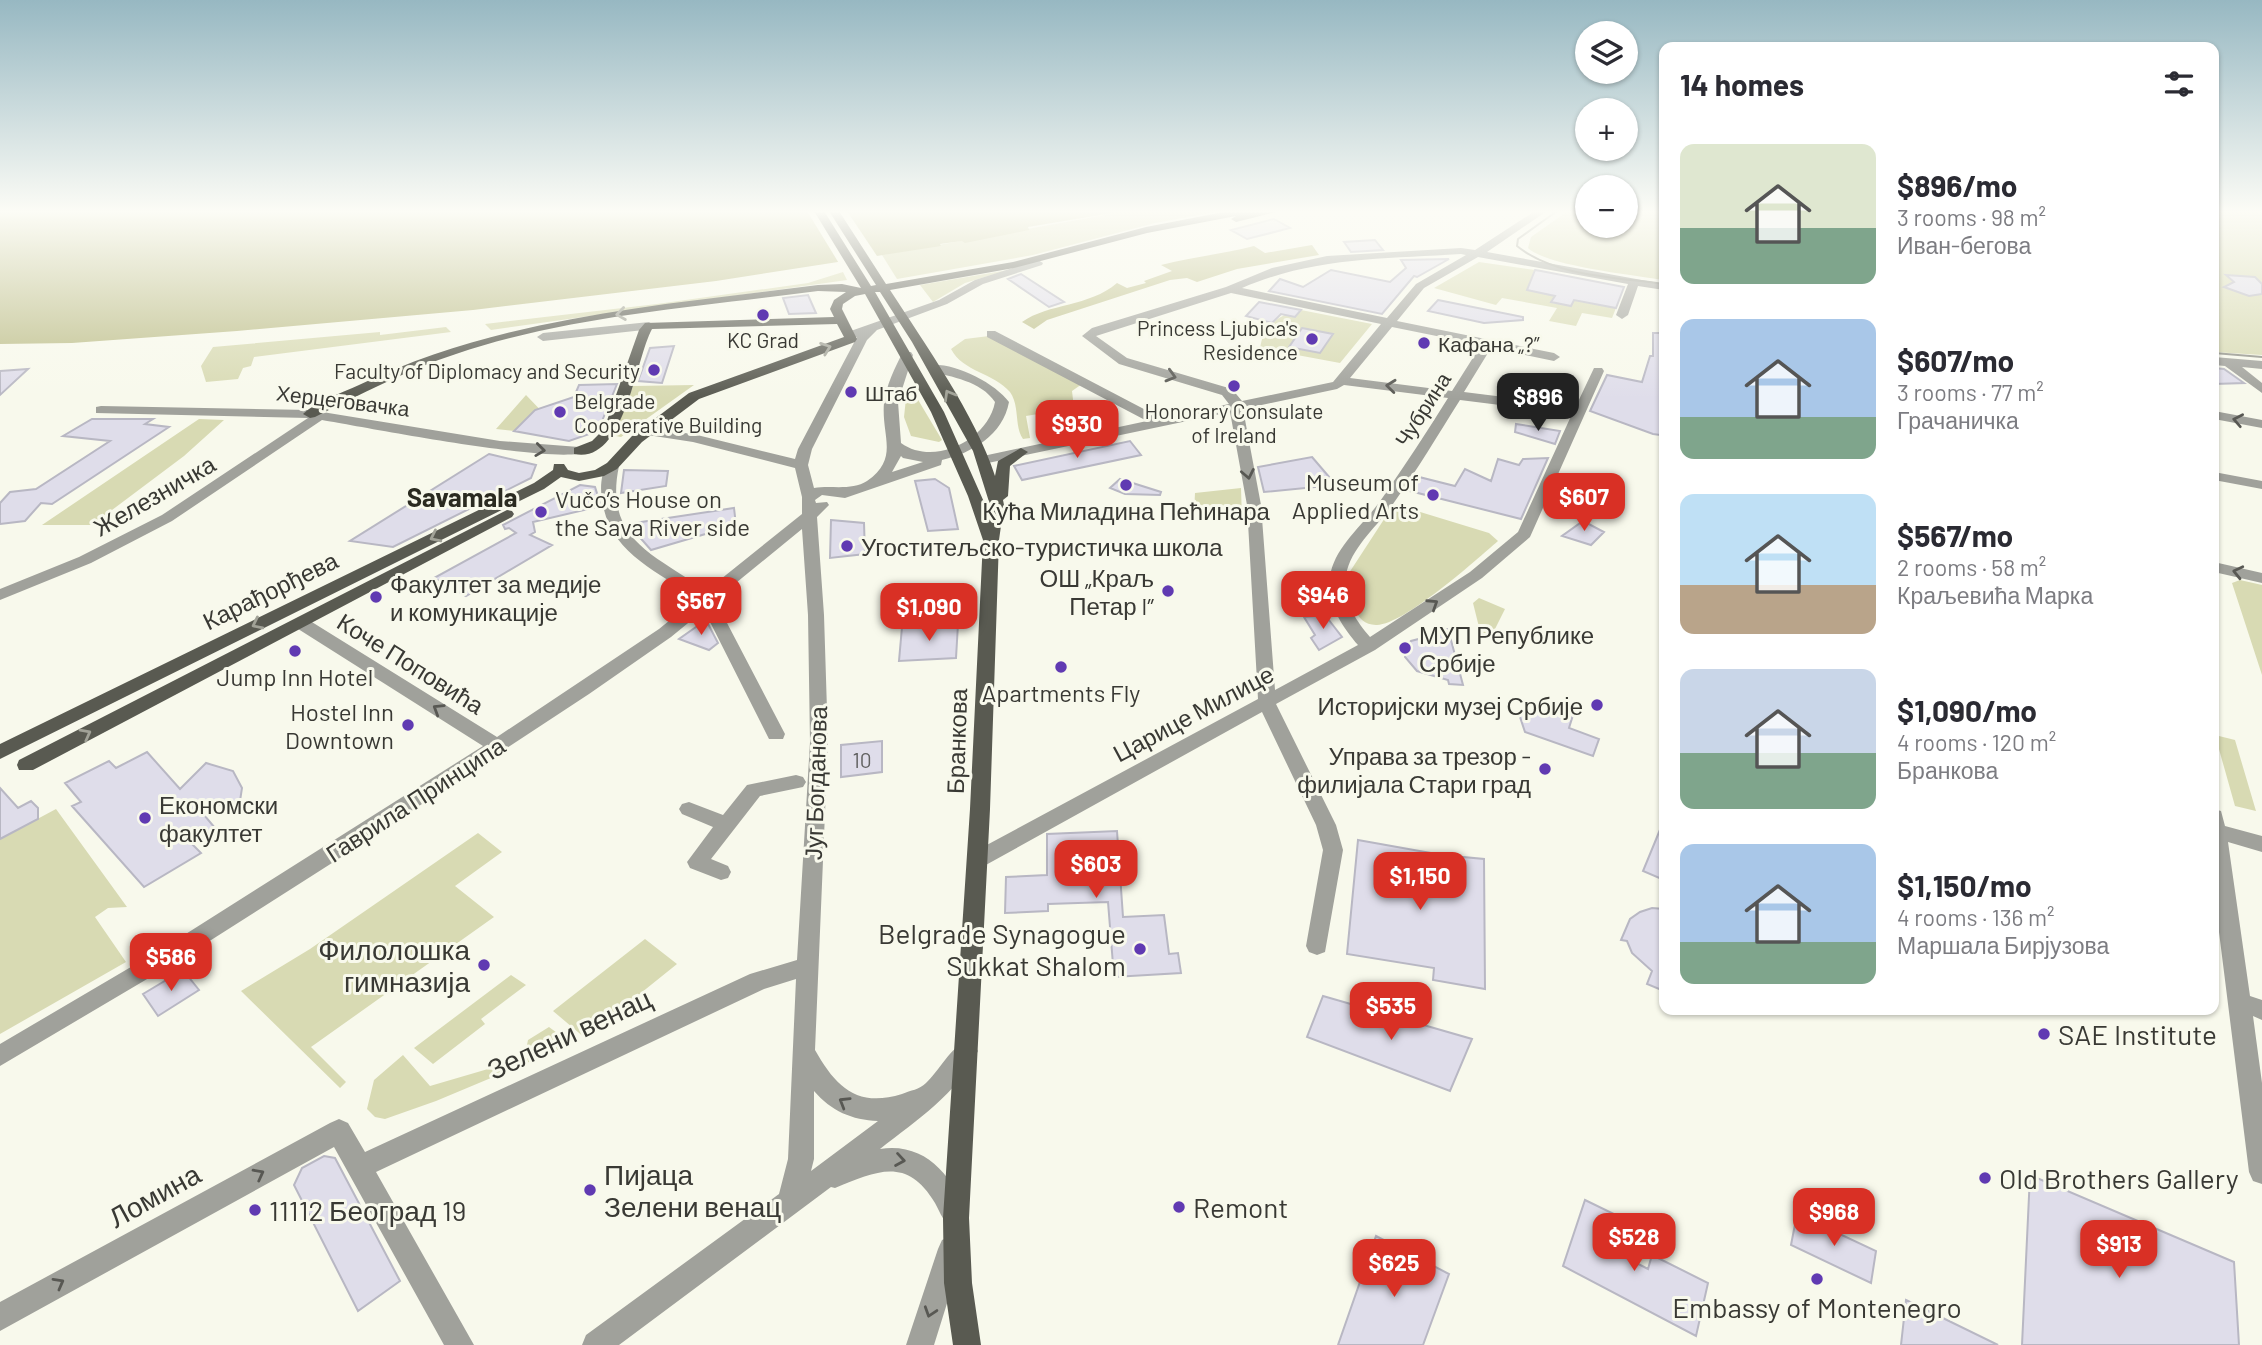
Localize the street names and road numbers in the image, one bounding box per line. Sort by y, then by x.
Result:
street label: Чубрина [1389,367,1455,451]
street label: Херцеговачка [275,379,411,421]
street label: Железничка [88,448,221,542]
street label: Карађорђева [198,545,343,635]
street label: Коче Поповића [332,606,490,720]
street label: Царице Милице [1108,658,1278,768]
street label: Бранкова [940,687,972,794]
street label: Југ Богданова [798,705,832,861]
street label: Гаврила Принципа [320,730,510,868]
street label: Зелени венац [481,980,657,1086]
street label: Ломина [102,1156,206,1234]

